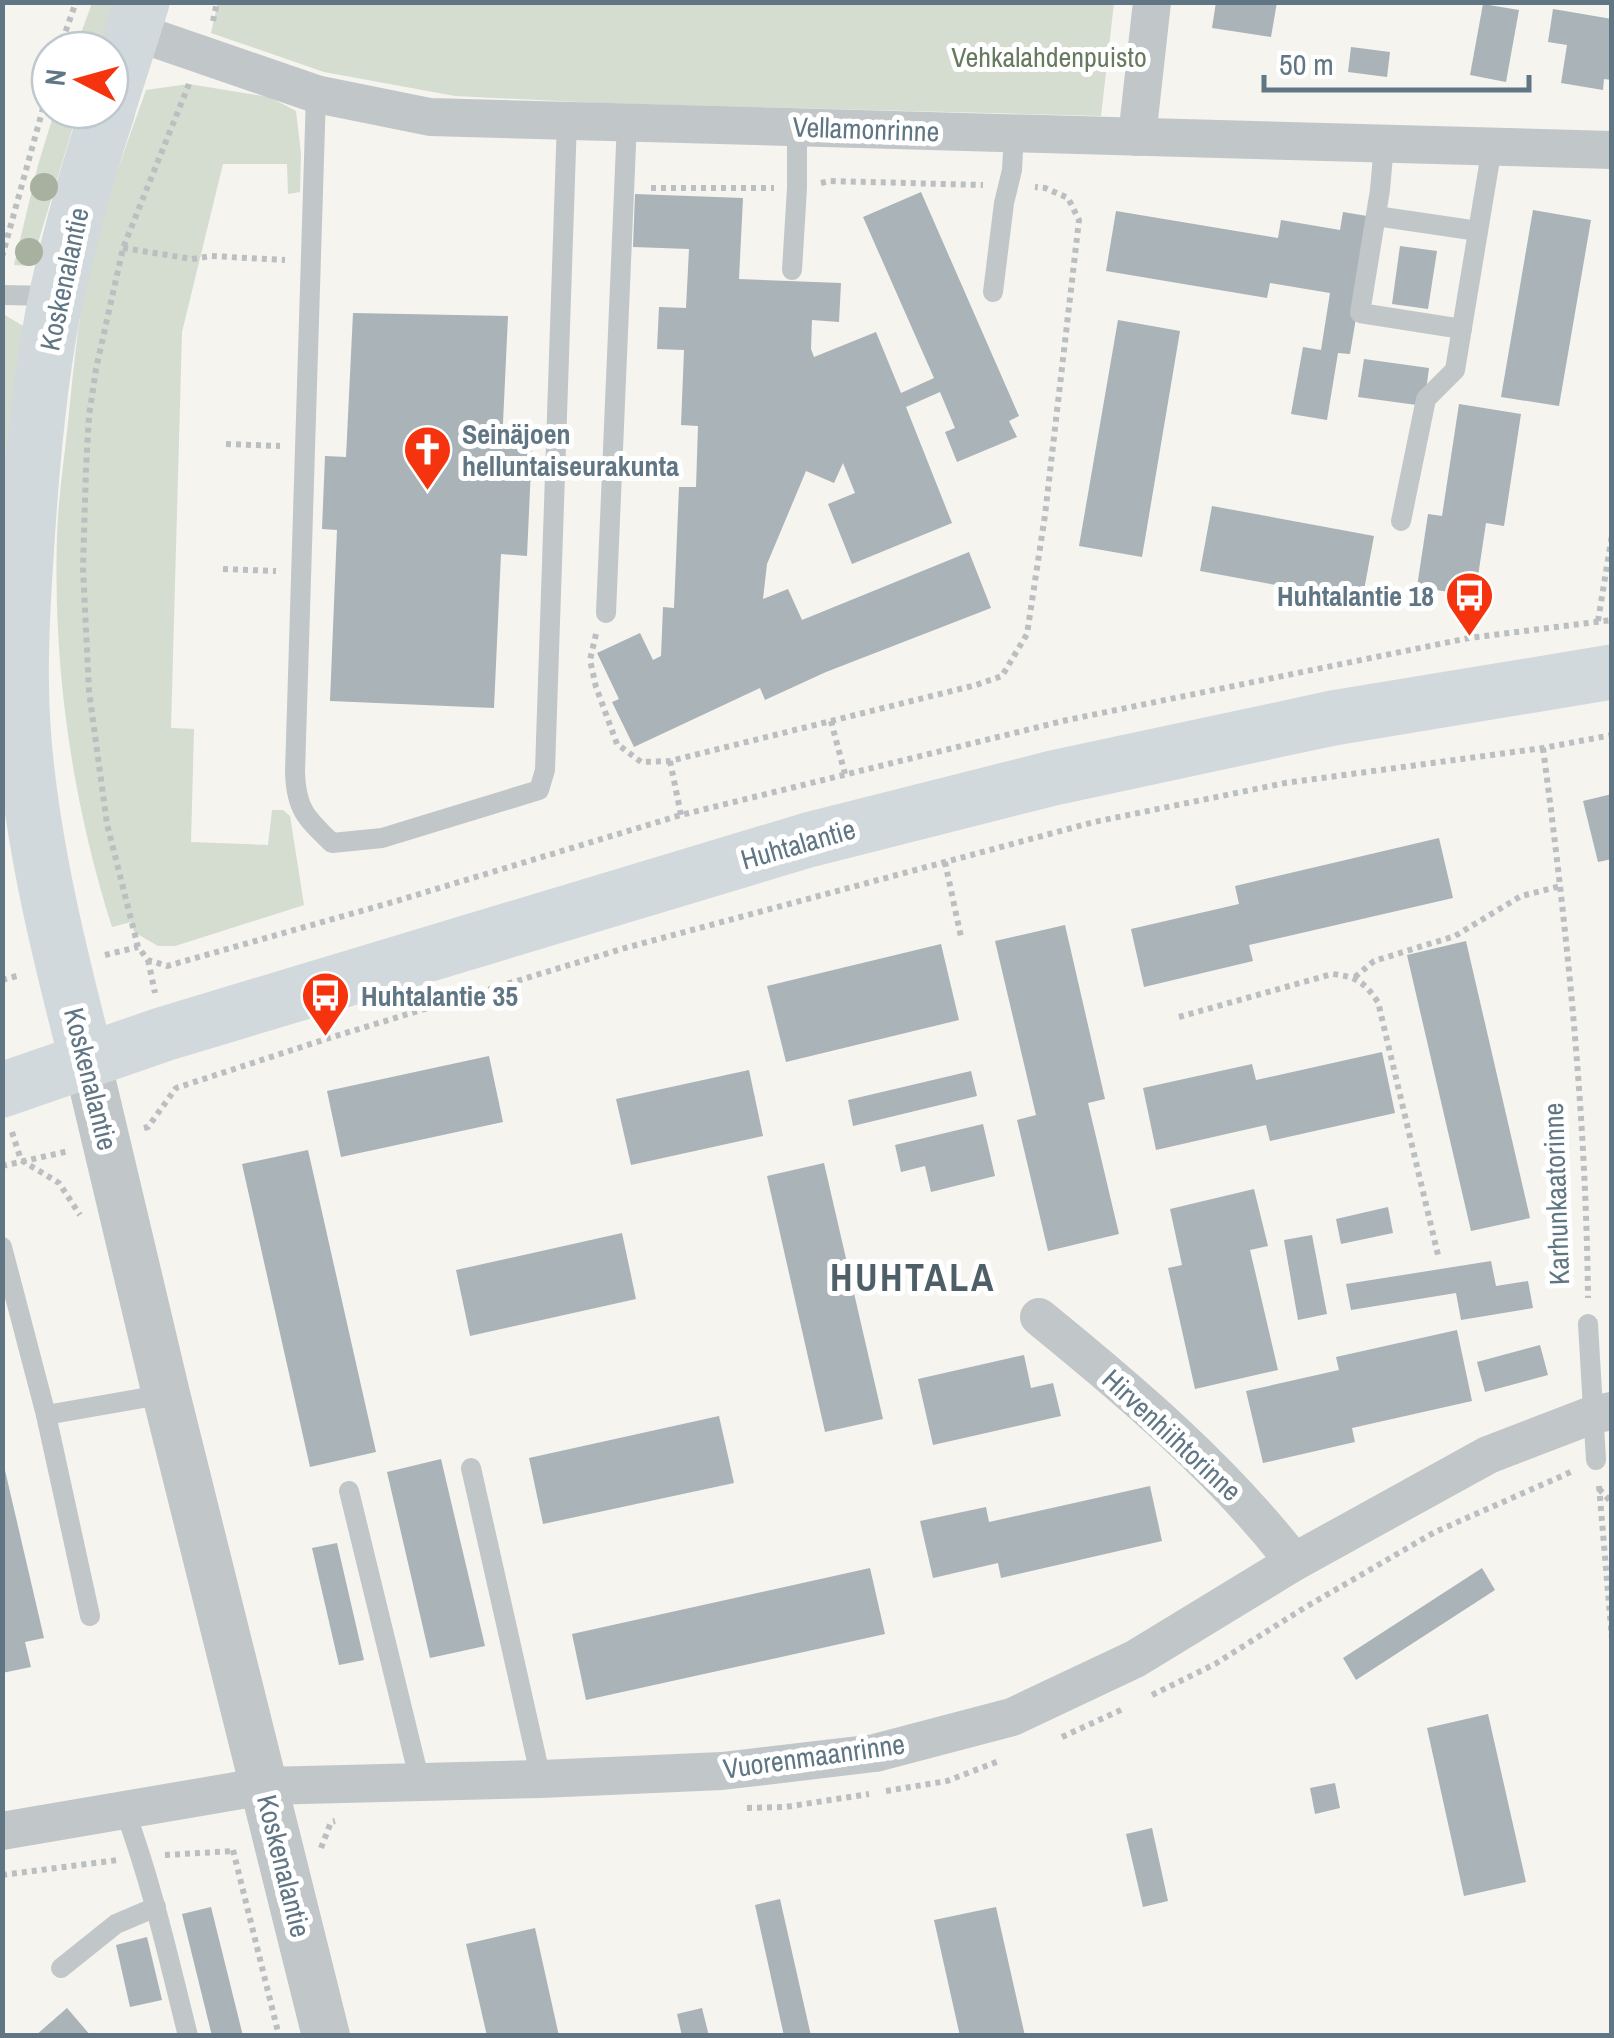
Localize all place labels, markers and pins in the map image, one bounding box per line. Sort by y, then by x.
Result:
place label: Seinäjoen helluntaiseurakunta [462,415,679,485]
church icon: Seinäjoen helluntaiseurakunta [401,424,453,492]
bus stop icon: Huhtalantie 18 [1443,570,1495,638]
place label: Huhtalantie 18 [1277,577,1434,615]
bus stop icon: Huhtalantie 35 [300,970,352,1038]
place label: Huhtalantie 35 [361,977,518,1015]

